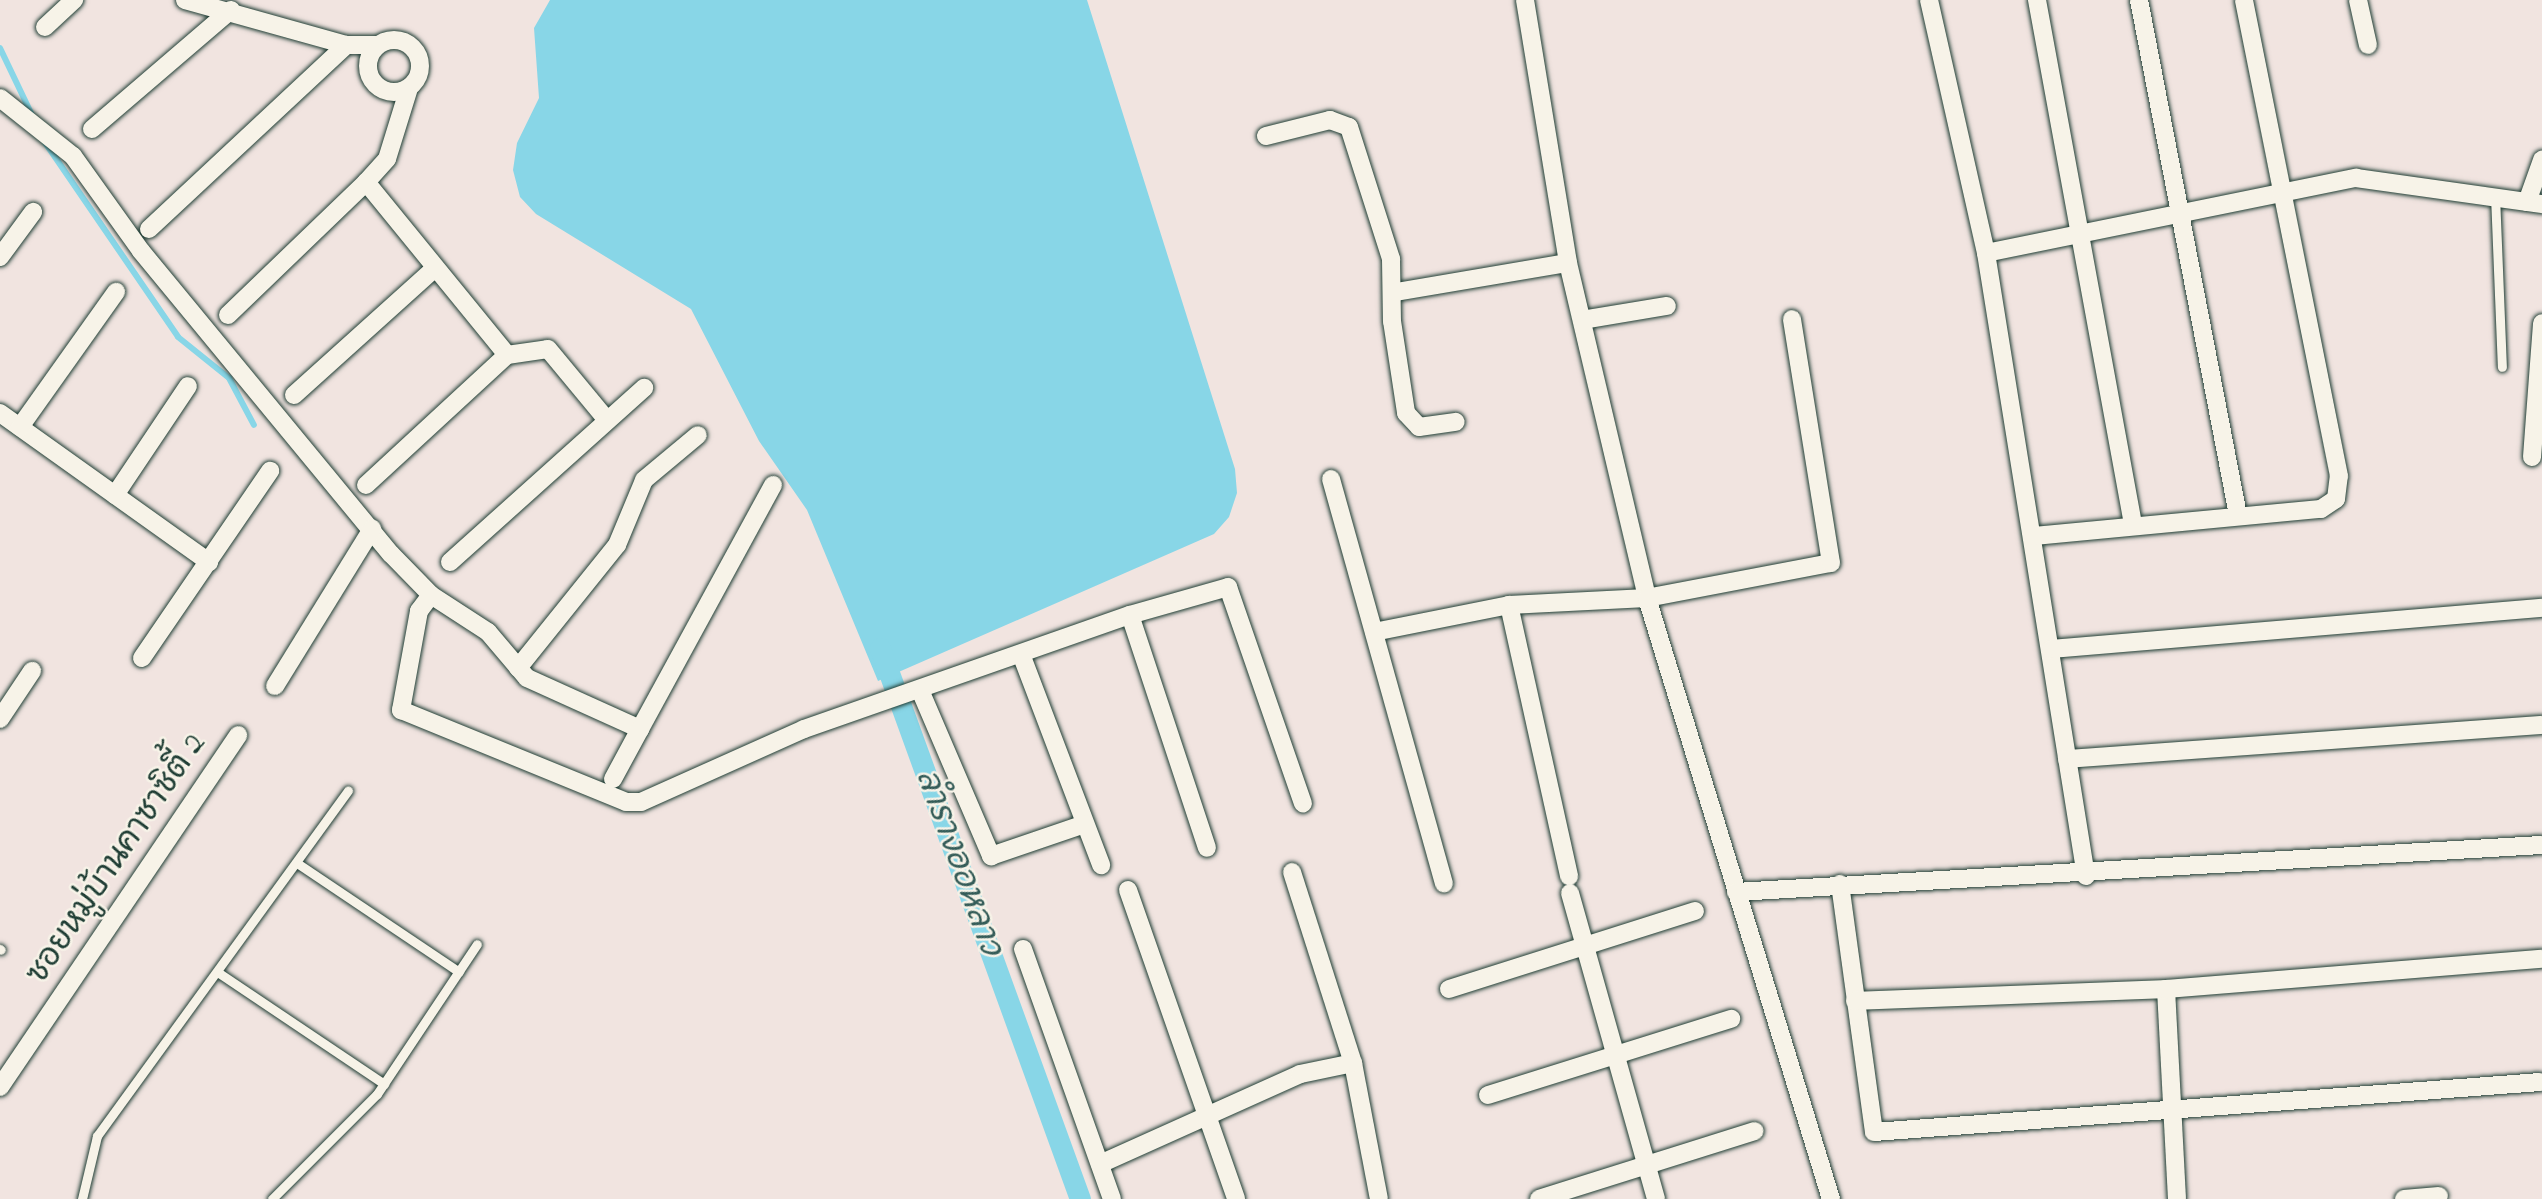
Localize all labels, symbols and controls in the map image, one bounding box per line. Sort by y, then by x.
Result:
street label: ซอยหมู่บ้านคาซาซิตี้ 2 [20,728,216,992]
water label: ลำรางออหลาว [905,765,1009,961]

